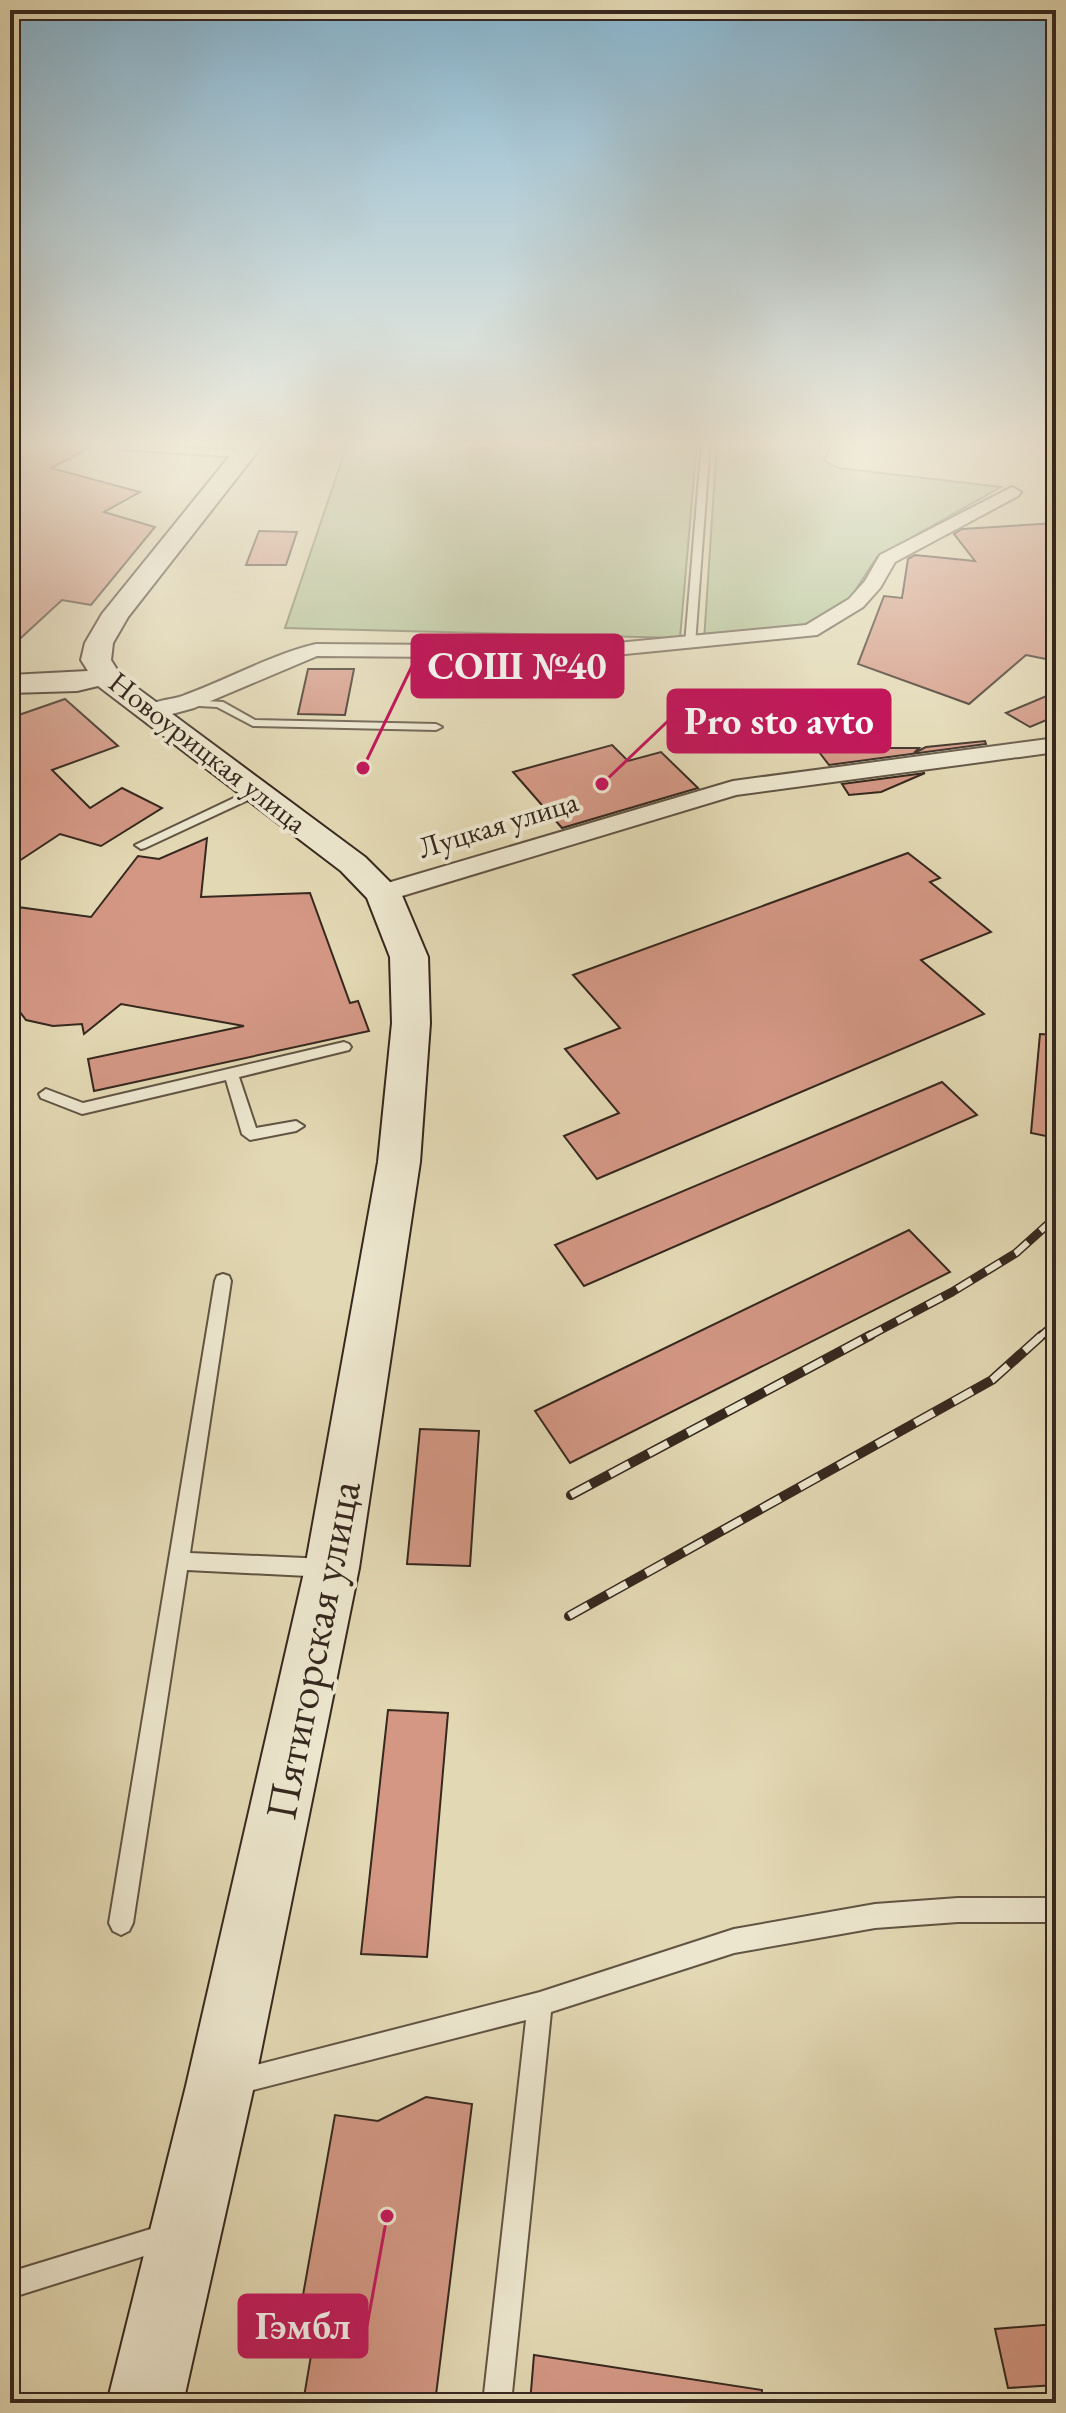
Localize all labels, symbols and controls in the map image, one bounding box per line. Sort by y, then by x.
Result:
callout: СОШ №40 [412,635,623,697]
text: СОШ №40 [427,641,607,690]
street label: Новоурицкая улица [101,662,315,842]
callout: Pro sto avto [668,690,890,752]
text: Pro sto avto [684,696,874,745]
street label: Луцкая улица [413,781,583,867]
street label: Пятигорская улица [251,1475,373,1824]
callout: Гэмбл [239,2295,367,2357]
text: Гэмбл [255,2301,351,2350]

